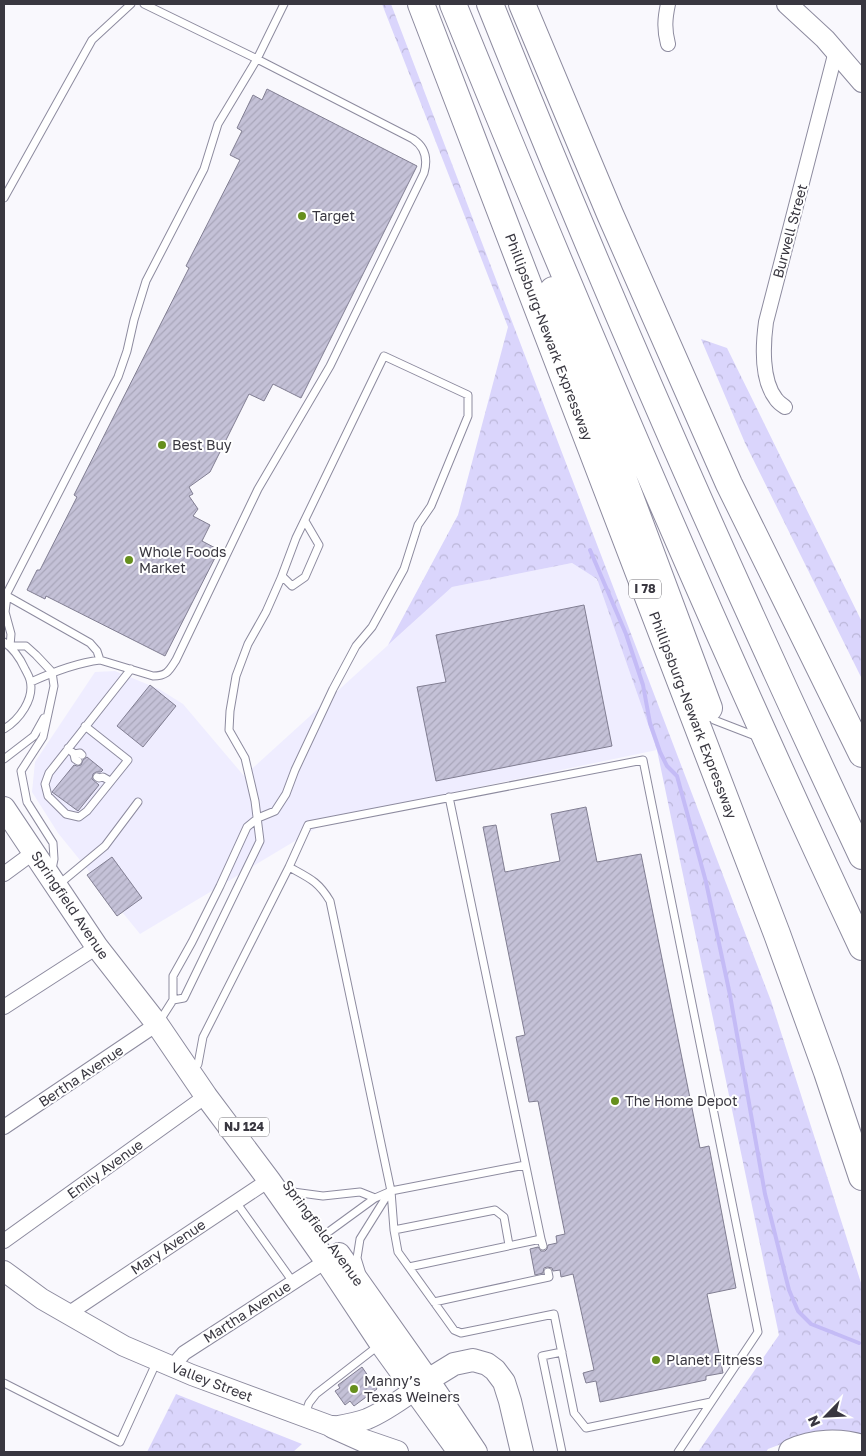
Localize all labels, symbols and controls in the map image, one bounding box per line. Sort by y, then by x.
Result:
street label: Burwell Street [769,182,810,280]
place label: Target [312,207,355,224]
marker: Target [296,210,308,222]
street label: Phillipsburg-Newark Expressway [502,231,597,443]
place label: Best Buy [172,436,232,453]
marker: Best Buy [156,439,168,451]
place label: Whole Foods Market [139,543,226,576]
marker: Whole Foods Market [123,554,135,566]
road number: I 78 [629,580,661,598]
street label: Phillipsburg-Newark Expressway [646,609,741,821]
street label: Springfield Avenue [28,847,113,962]
street label: Bertha Avenue [35,1041,126,1110]
place label: The Home Depot [625,1092,738,1109]
marker: The Home Depot [609,1095,621,1107]
road number: NJ 124 [219,1118,269,1136]
street label: Emily Avenue [63,1135,146,1202]
street label: Springfield Avenue [279,1176,368,1289]
street label: Mary Avenue [127,1215,208,1278]
street label: Martha Avenue [200,1277,294,1346]
place label: Planet Fitness [666,1351,763,1368]
marker: Planet Fitness [650,1354,662,1366]
street label: Valley Street [169,1358,255,1405]
place label: Manny’s Texas Weiners [364,1372,460,1405]
marker: Manny’s Texas Weiners [348,1383,360,1395]
north arrow [801,1391,851,1441]
text: N [804,1413,824,1430]

